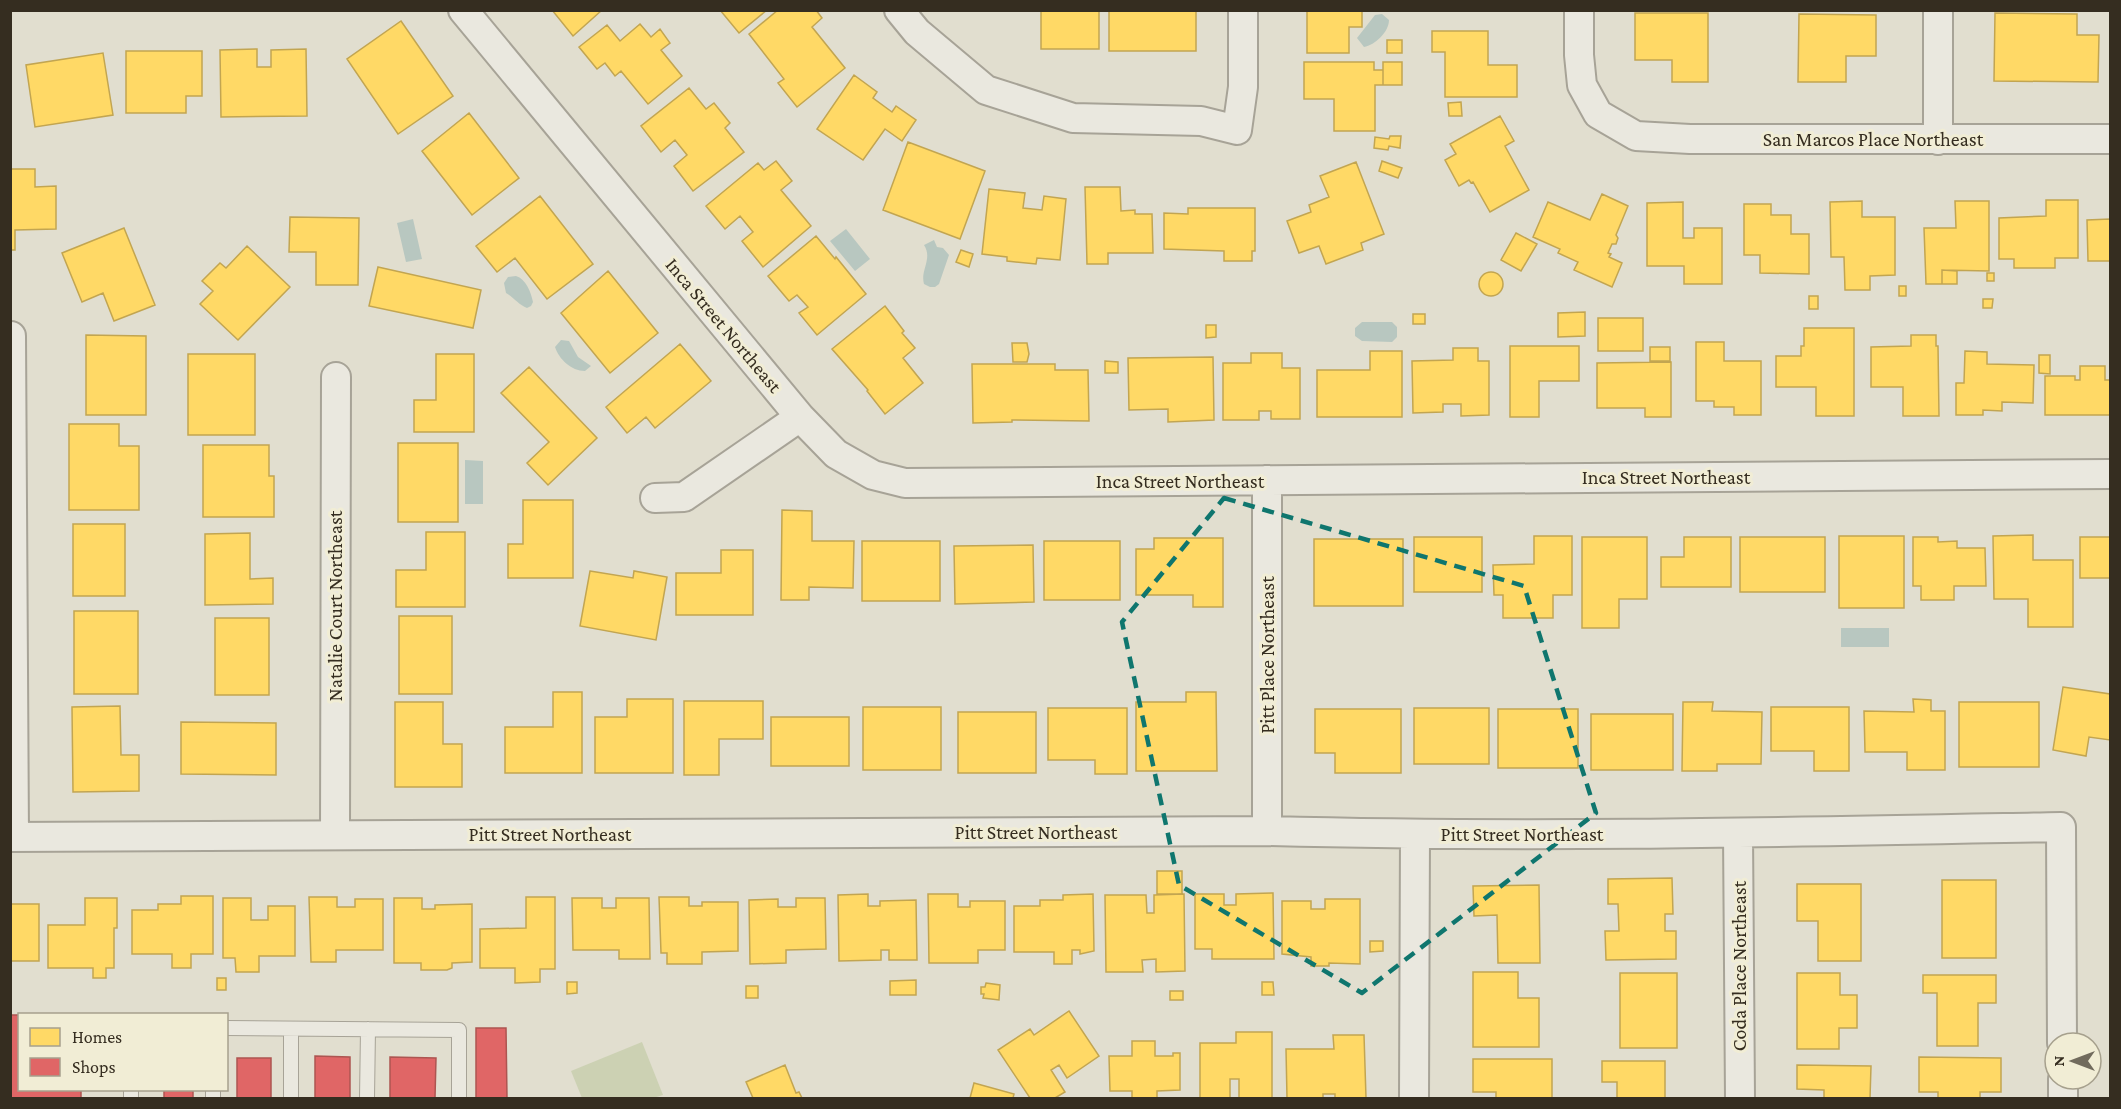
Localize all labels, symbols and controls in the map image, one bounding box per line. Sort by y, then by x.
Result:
street label: San Marcos Place Northeast [1763,128,1984,150]
street label: Inca Street Northeast [661,253,787,397]
street label: Inca Street Northeast [1582,466,1751,488]
street label: Inca Street Northeast [1096,470,1265,492]
street label: Natalie Court Northeast [324,510,346,701]
street label: Pitt Place Northeast [1256,576,1278,734]
street label: Pitt Street Northeast [955,821,1118,843]
street label: Pitt Street Northeast [469,823,632,845]
street label: Pitt Street Northeast [1441,823,1604,845]
street label: Coda Place Northeast [1728,880,1750,1051]
legend [18,1013,228,1091]
text: Homes [72,1027,122,1047]
north arrow [2043,1031,2103,1091]
text: N [2050,1055,2067,1066]
text: Shops [72,1057,116,1077]

